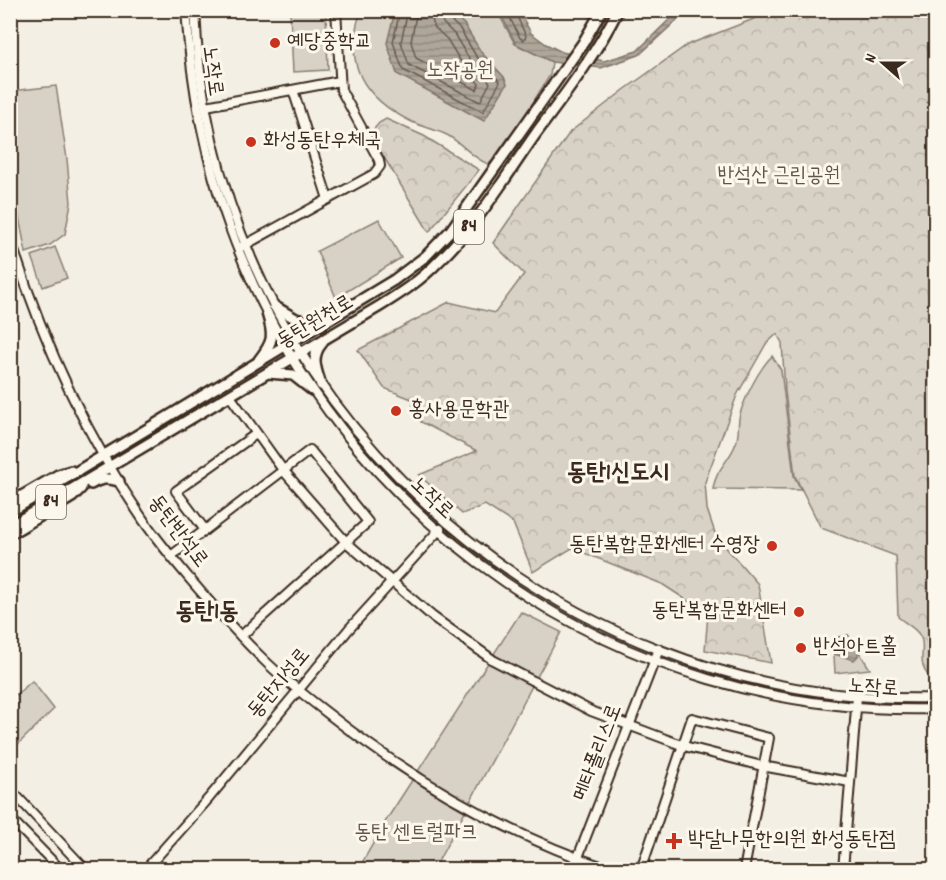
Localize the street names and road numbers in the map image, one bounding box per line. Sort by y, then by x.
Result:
street label: 노작로 [193,44,229,98]
road number: 84 [454,210,484,244]
street label: 동탄원천로 [272,288,360,358]
street label: 노작로 [402,471,460,527]
road number: 84 [36,485,66,519]
street label: 동탄반석로 [140,489,214,575]
street label: 동탄지성로 [241,642,319,726]
street label: 노작로 [847,672,899,706]
street label: 메타폴리스로 [567,700,631,806]

